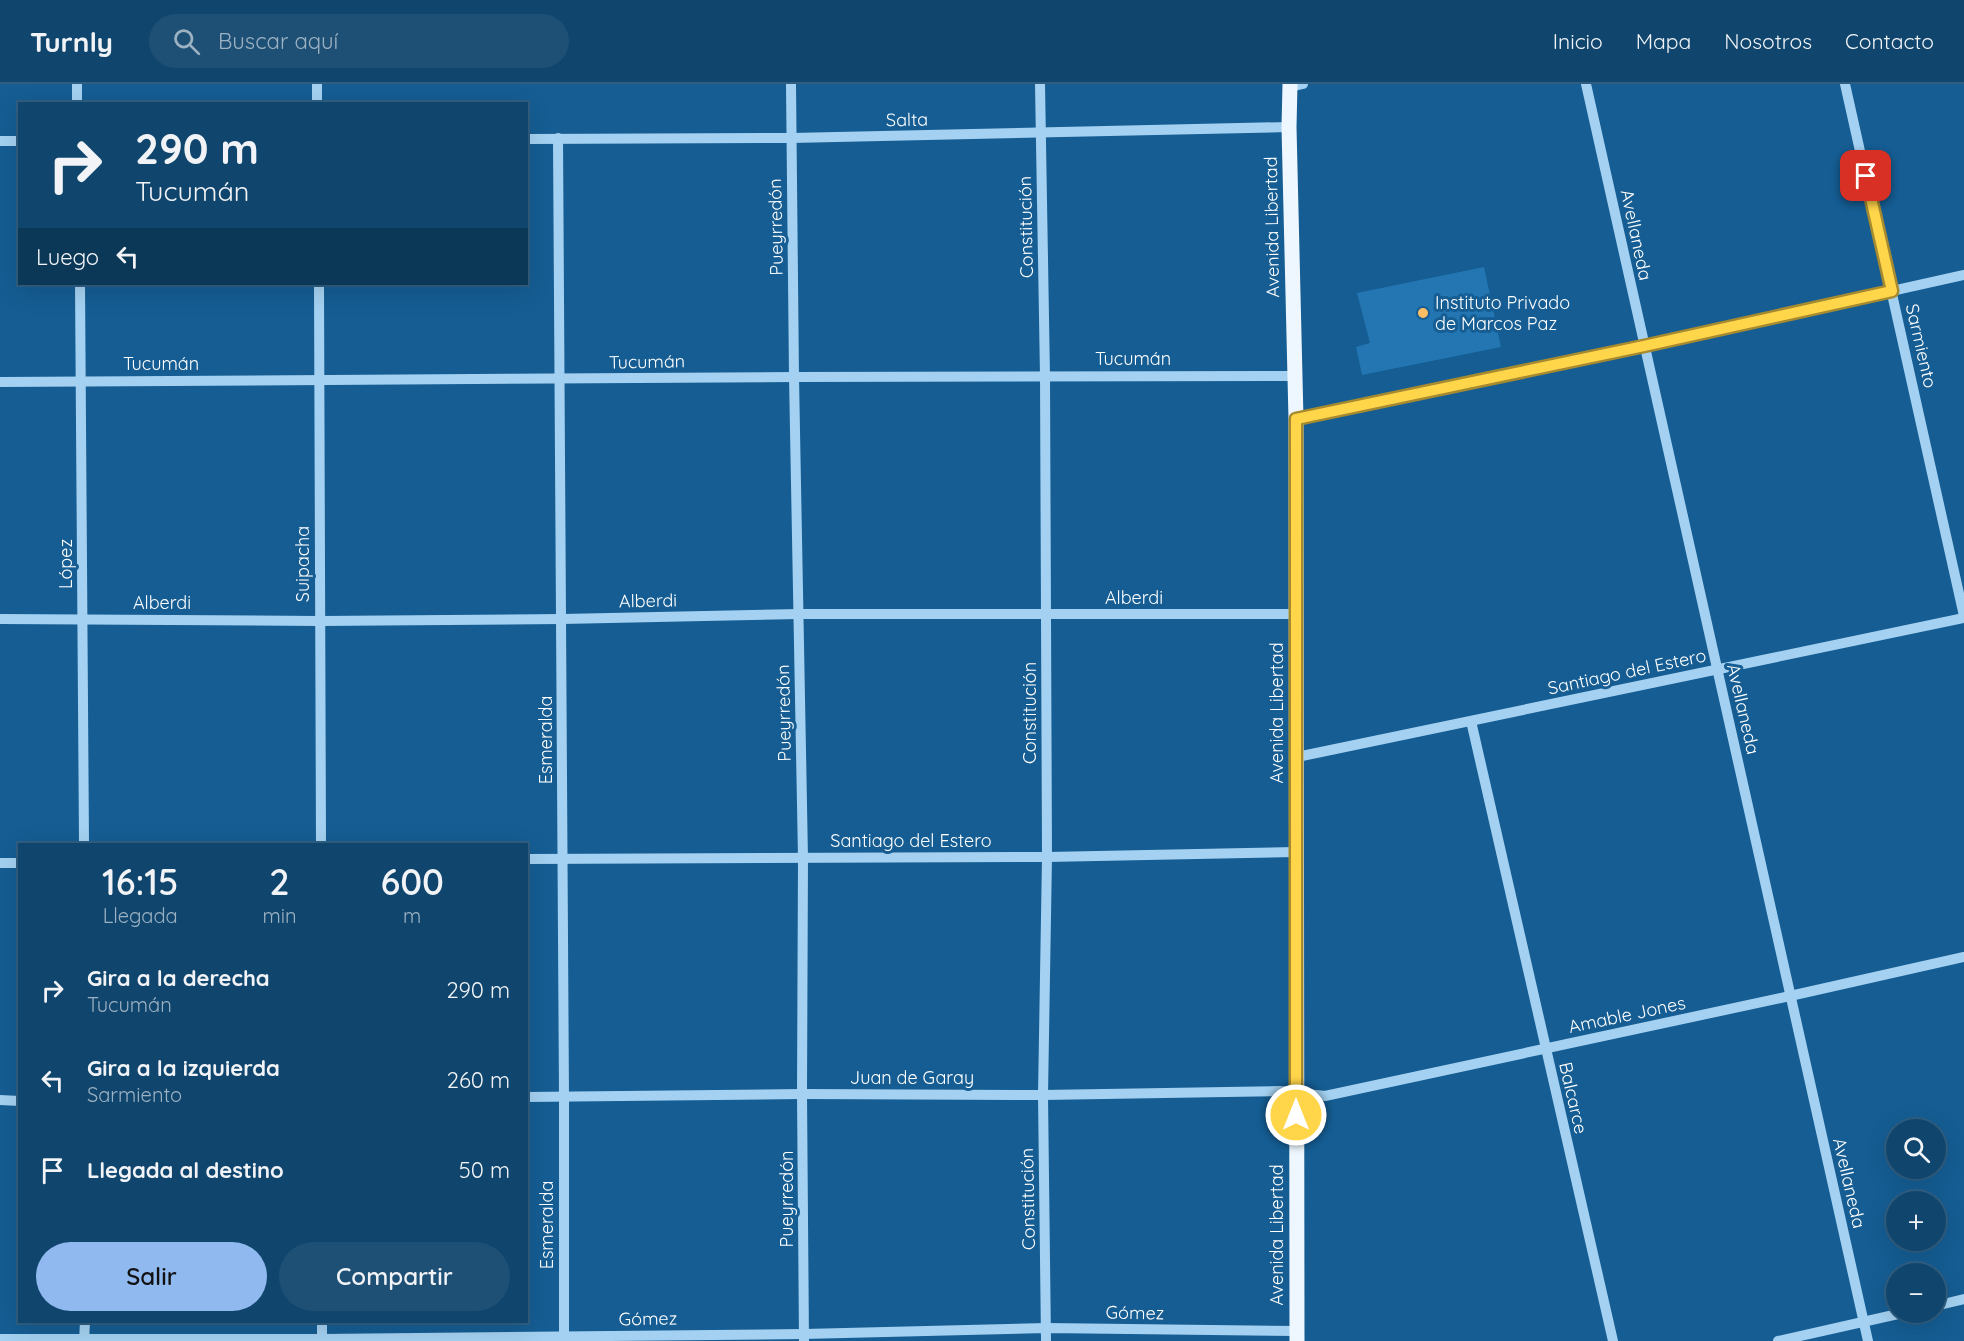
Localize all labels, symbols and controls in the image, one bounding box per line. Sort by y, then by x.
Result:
search box [149,14,569,68]
text: Turnly [30,24,113,59]
icon: search [170,25,203,58]
text: Buscar aquí [218,27,338,55]
text: Inicio [1553,28,1603,54]
text: Mapa [1636,28,1691,54]
text: Nosotros [1724,28,1812,54]
text: Contacto [1845,28,1934,54]
street label: Salta [886,108,928,131]
text: 290 m [135,122,259,175]
icon: right [36,126,114,204]
pin [1840,150,1891,201]
street label: Avenida Libertad [1259,156,1284,298]
icon: arrive [1849,159,1882,192]
text: Tucumán [135,174,249,208]
street label: Constitución [1013,176,1038,278]
street label: Pueyrredón [763,178,788,276]
street label: Avellaneda [1616,187,1657,282]
icon: left [111,240,144,273]
text: Luego [36,243,99,271]
place label: Instituto Privado de Marcos Paz [1435,291,1570,335]
street label: Sarmiento [1901,302,1942,390]
marker: Instituto Privado de Marcos Paz [1416,306,1430,320]
street label: Tucumán [1095,347,1171,370]
street label: Tucumán [609,349,685,374]
street label: Tucumán [123,352,199,375]
street label: Suipacha [291,526,314,602]
street label: López [54,539,77,589]
street label: Alberdi [1105,586,1163,609]
street label: Alberdi [619,588,677,613]
street label: Alberdi [133,591,191,614]
street label: Avenida Libertad [1265,642,1288,784]
street label: Santiago del Estero [1546,643,1708,700]
street label: Avellaneda [1722,661,1765,756]
street label: Constitución [1018,662,1041,764]
street label: Pueyrredón [771,664,796,762]
street label: Esmeralda [534,696,557,784]
street label: Santiago del Estero [830,829,992,852]
text: 16:15 [102,859,178,904]
text: 2 [269,859,290,904]
text: 600 [380,859,444,904]
text: Llegada [103,903,178,928]
text: min [262,903,297,928]
text: m [403,903,421,928]
text: Gira a la derecha [87,964,270,992]
icon: right [36,974,69,1007]
text: 290 m [446,976,510,1004]
street label: Amable Jones [1566,991,1688,1038]
text: Tucumán [87,992,172,1017]
text: Gira a la izquierda [87,1054,280,1082]
street label: Balcarce [1554,1060,1593,1136]
icon: left [36,1064,69,1097]
text: 260 m [447,1066,510,1094]
street label: Juan de Garay [850,1066,974,1089]
text: Sarmiento [87,1082,182,1107]
position arrow [1264,1083,1328,1147]
map controls [1886,1119,1946,1323]
button: search [1886,1119,1946,1179]
street label: Avellaneda [1828,1135,1871,1230]
street label: Constitución [1015,1148,1040,1250]
street label: Pueyrredón [775,1150,798,1248]
icon: arrive [36,1154,69,1187]
text: Llegada al destino [87,1156,284,1184]
text: 50 m [459,1156,510,1184]
street label: Avenida Libertad [1265,1164,1288,1306]
street label: Esmeralda [535,1181,558,1269]
button: + [1886,1191,1946,1251]
button: Salir [36,1242,267,1311]
button: Compartir [279,1242,510,1311]
button: − [1886,1263,1946,1323]
street label: Gómez [1106,1300,1165,1325]
street label: Gómez [618,1306,677,1331]

